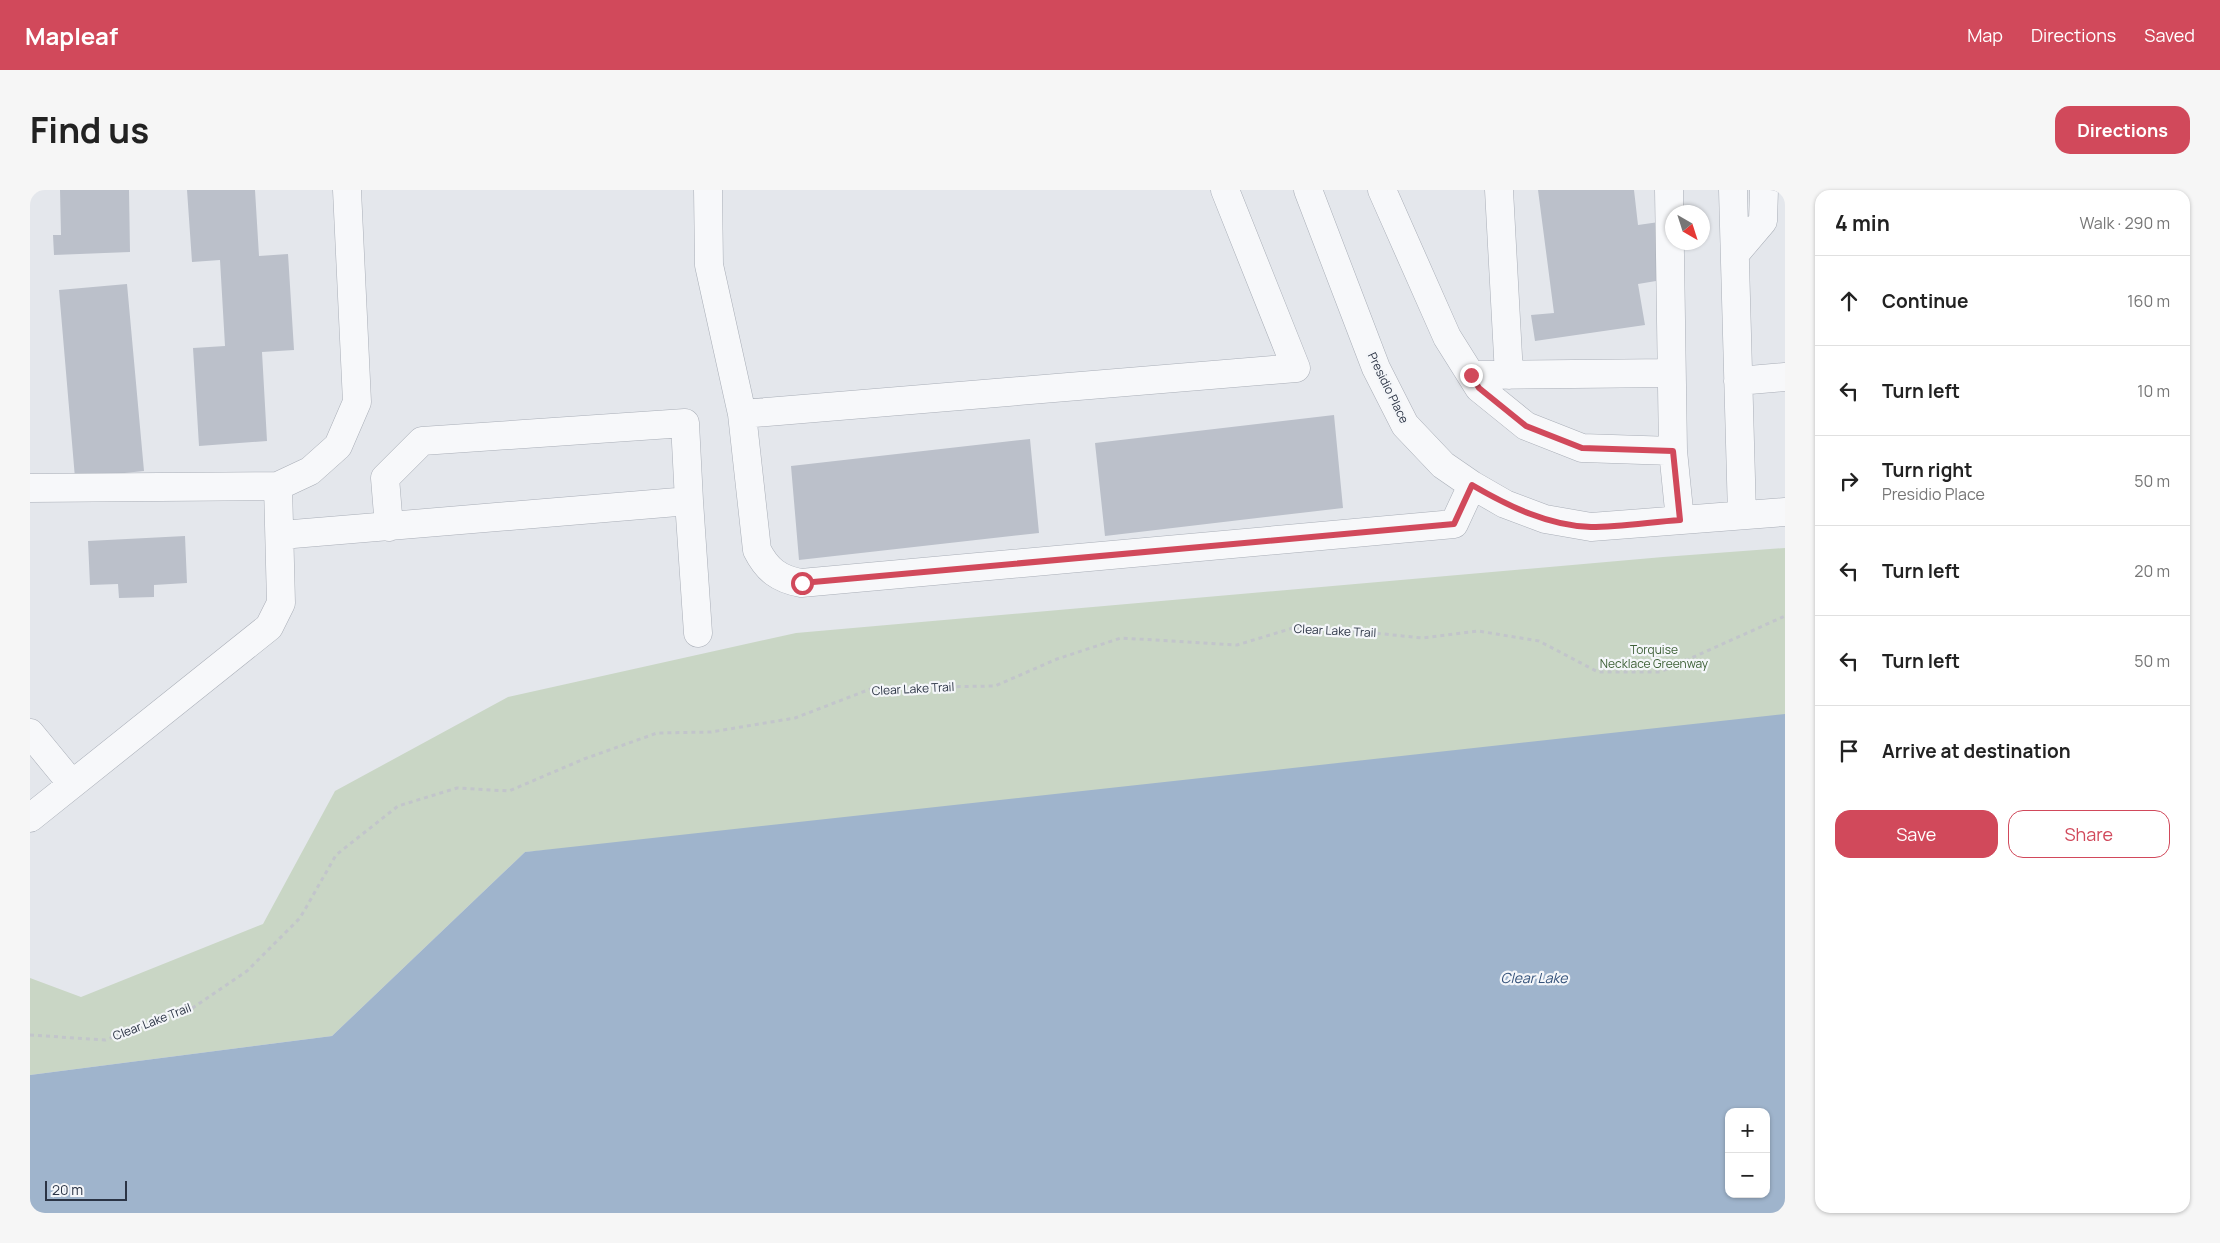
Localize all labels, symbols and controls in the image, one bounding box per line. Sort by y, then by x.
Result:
text: Mapleaf [25,19,118,52]
text: Map [1967,23,2003,47]
text: Directions [2031,23,2116,47]
text: Saved [2144,23,2195,47]
text: Find us [30,106,149,154]
button: Directions [2055,106,2190,154]
north arrow [1665,205,1710,250]
text: 4 min [1835,209,1890,237]
text: Walk · 290 m [2080,212,2170,234]
icon: ahead [1835,287,1863,315]
text: Continue [1882,288,1968,314]
text: 160 m [2127,290,2170,312]
street label: Presidio Place [1364,349,1413,426]
route end [1460,364,1483,387]
icon: left [1835,377,1863,405]
text: Turn left [1882,378,1960,404]
text: 10 m [2137,380,2170,402]
text: Turn right [1882,457,1972,483]
icon: right [1835,467,1863,495]
text: 50 m [2134,470,2170,492]
text: Presidio Place [1882,483,1985,505]
icon: left [1835,557,1863,585]
text: Turn left [1882,558,1960,584]
text: 20 m [2134,560,2170,582]
route start [791,572,814,595]
street label: Clear Lake Trail [1293,620,1377,641]
park label: Torquise Necklace Greenway [1600,641,1709,672]
icon: left [1835,647,1863,675]
text: Turn left [1882,648,1960,674]
text: 50 m [2134,650,2170,672]
street label: Clear Lake Trail [871,678,955,699]
icon: arrive [1835,737,1863,765]
text: Arrive at destination [1882,738,2071,764]
button: Save [1835,810,1998,858]
button: Share [2008,810,2170,858]
water label: Clear Lake [1501,968,1568,987]
street label: Clear Lake Trail [110,999,193,1044]
map controls [1725,1108,1770,1198]
button: + [1725,1108,1770,1153]
button: − [1725,1153,1770,1198]
scale bar [45,1178,128,1201]
text: 20 m [52,1180,83,1199]

